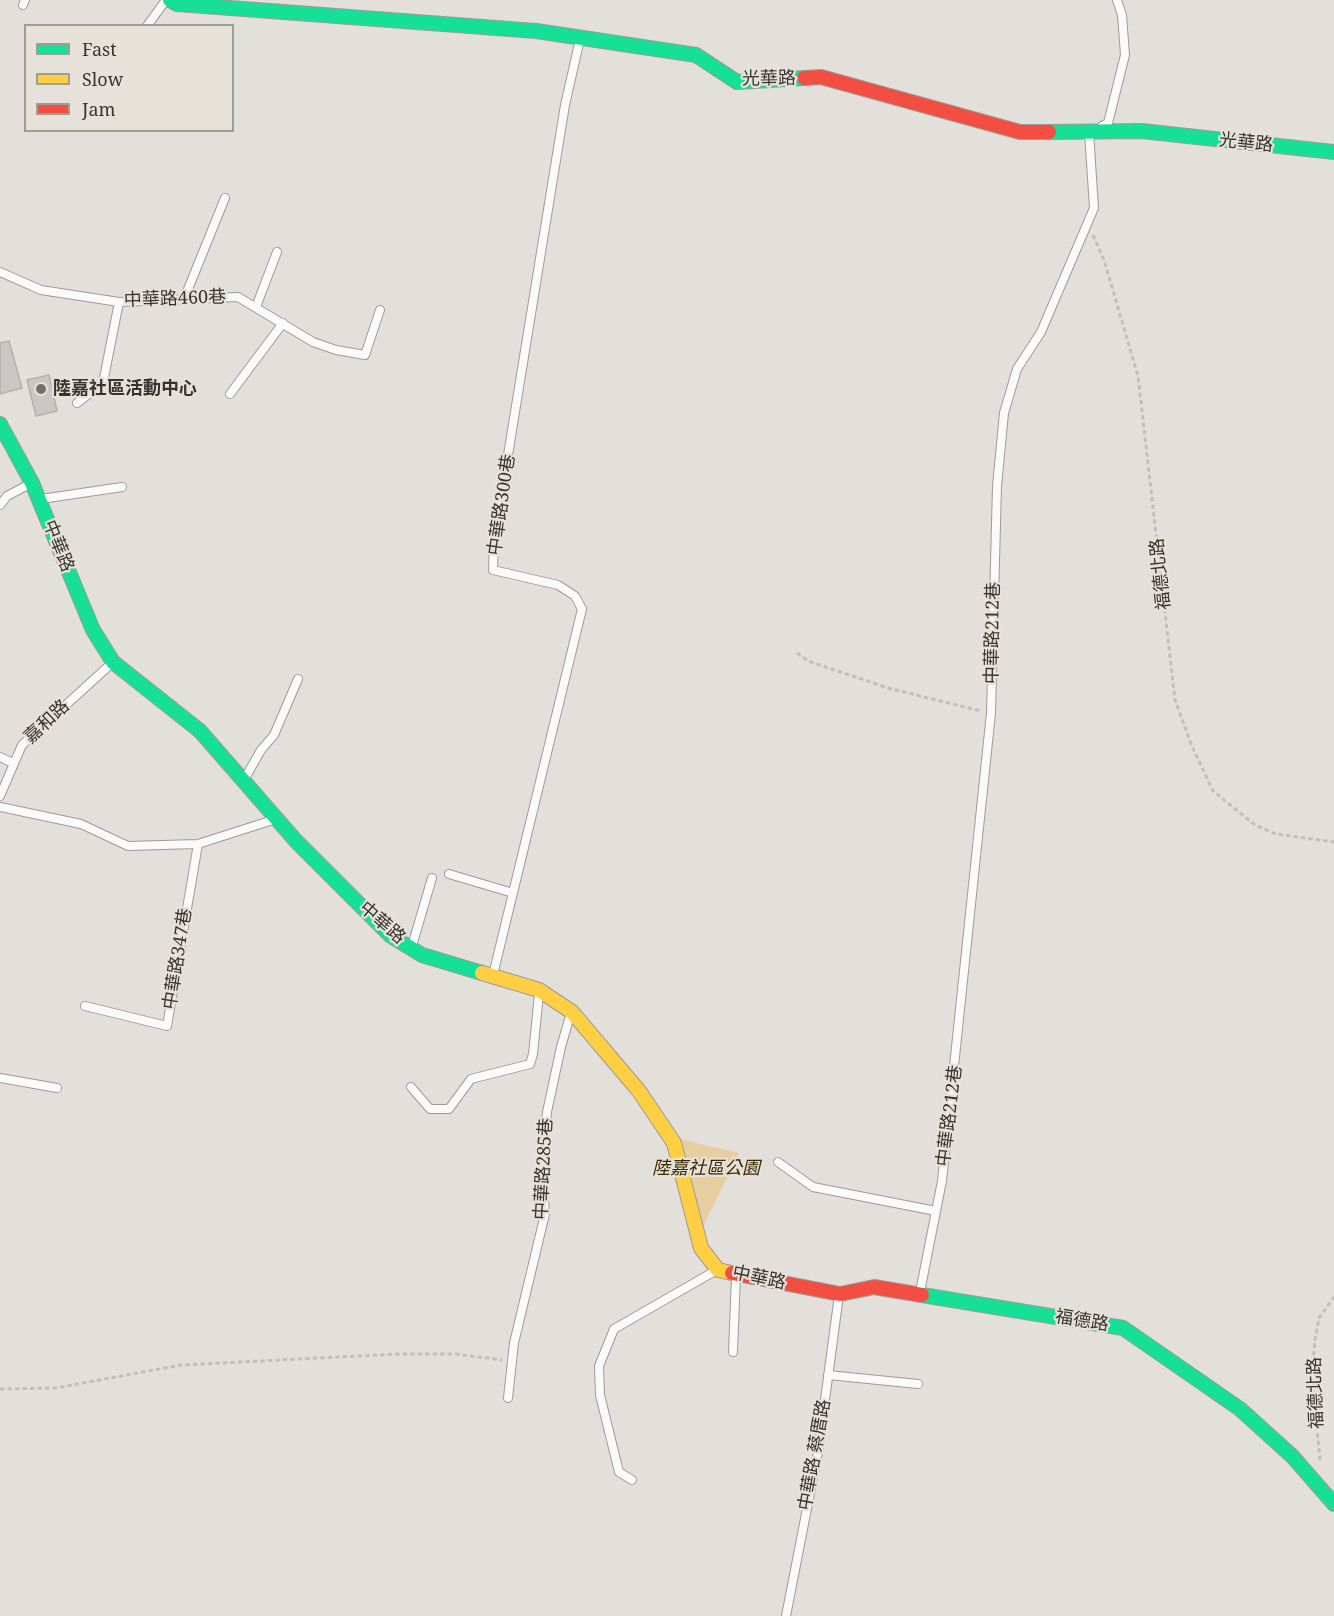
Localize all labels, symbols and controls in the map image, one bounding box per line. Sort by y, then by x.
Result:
legend [24,24,234,132]
text: Fast [82,37,117,61]
text: Slow [82,67,123,91]
street label: 光華路 [742,68,796,90]
text: Jam [82,97,116,121]
street label: 光華路 [1218,129,1274,157]
street label: 中華路460巷 [124,286,226,312]
place label: 陸嘉社區活動中心 [53,378,197,400]
marker: 陸嘉社區活動中心 [34,382,48,396]
street label: 中華路300巷 [484,453,520,557]
street label: 中華路 [38,517,78,575]
street label: 福德北路 [1146,537,1176,611]
street label: 中華路212巷 [981,582,1005,684]
street label: 嘉和路 [20,696,74,748]
street label: 中華路 [355,897,409,949]
street label: 中華路347巷 [159,907,197,1011]
street label: 中華路212巷 [933,1064,967,1168]
street label: 中華路285巷 [531,1117,557,1221]
park label: 陸嘉社區公園 [652,1158,760,1180]
street label: 中華路 [730,1262,788,1294]
street label: 福德路 [1054,1306,1110,1336]
street label: 福德北路 [1304,1357,1328,1429]
street label: 中華路 蔡厝路 [795,1398,835,1512]

